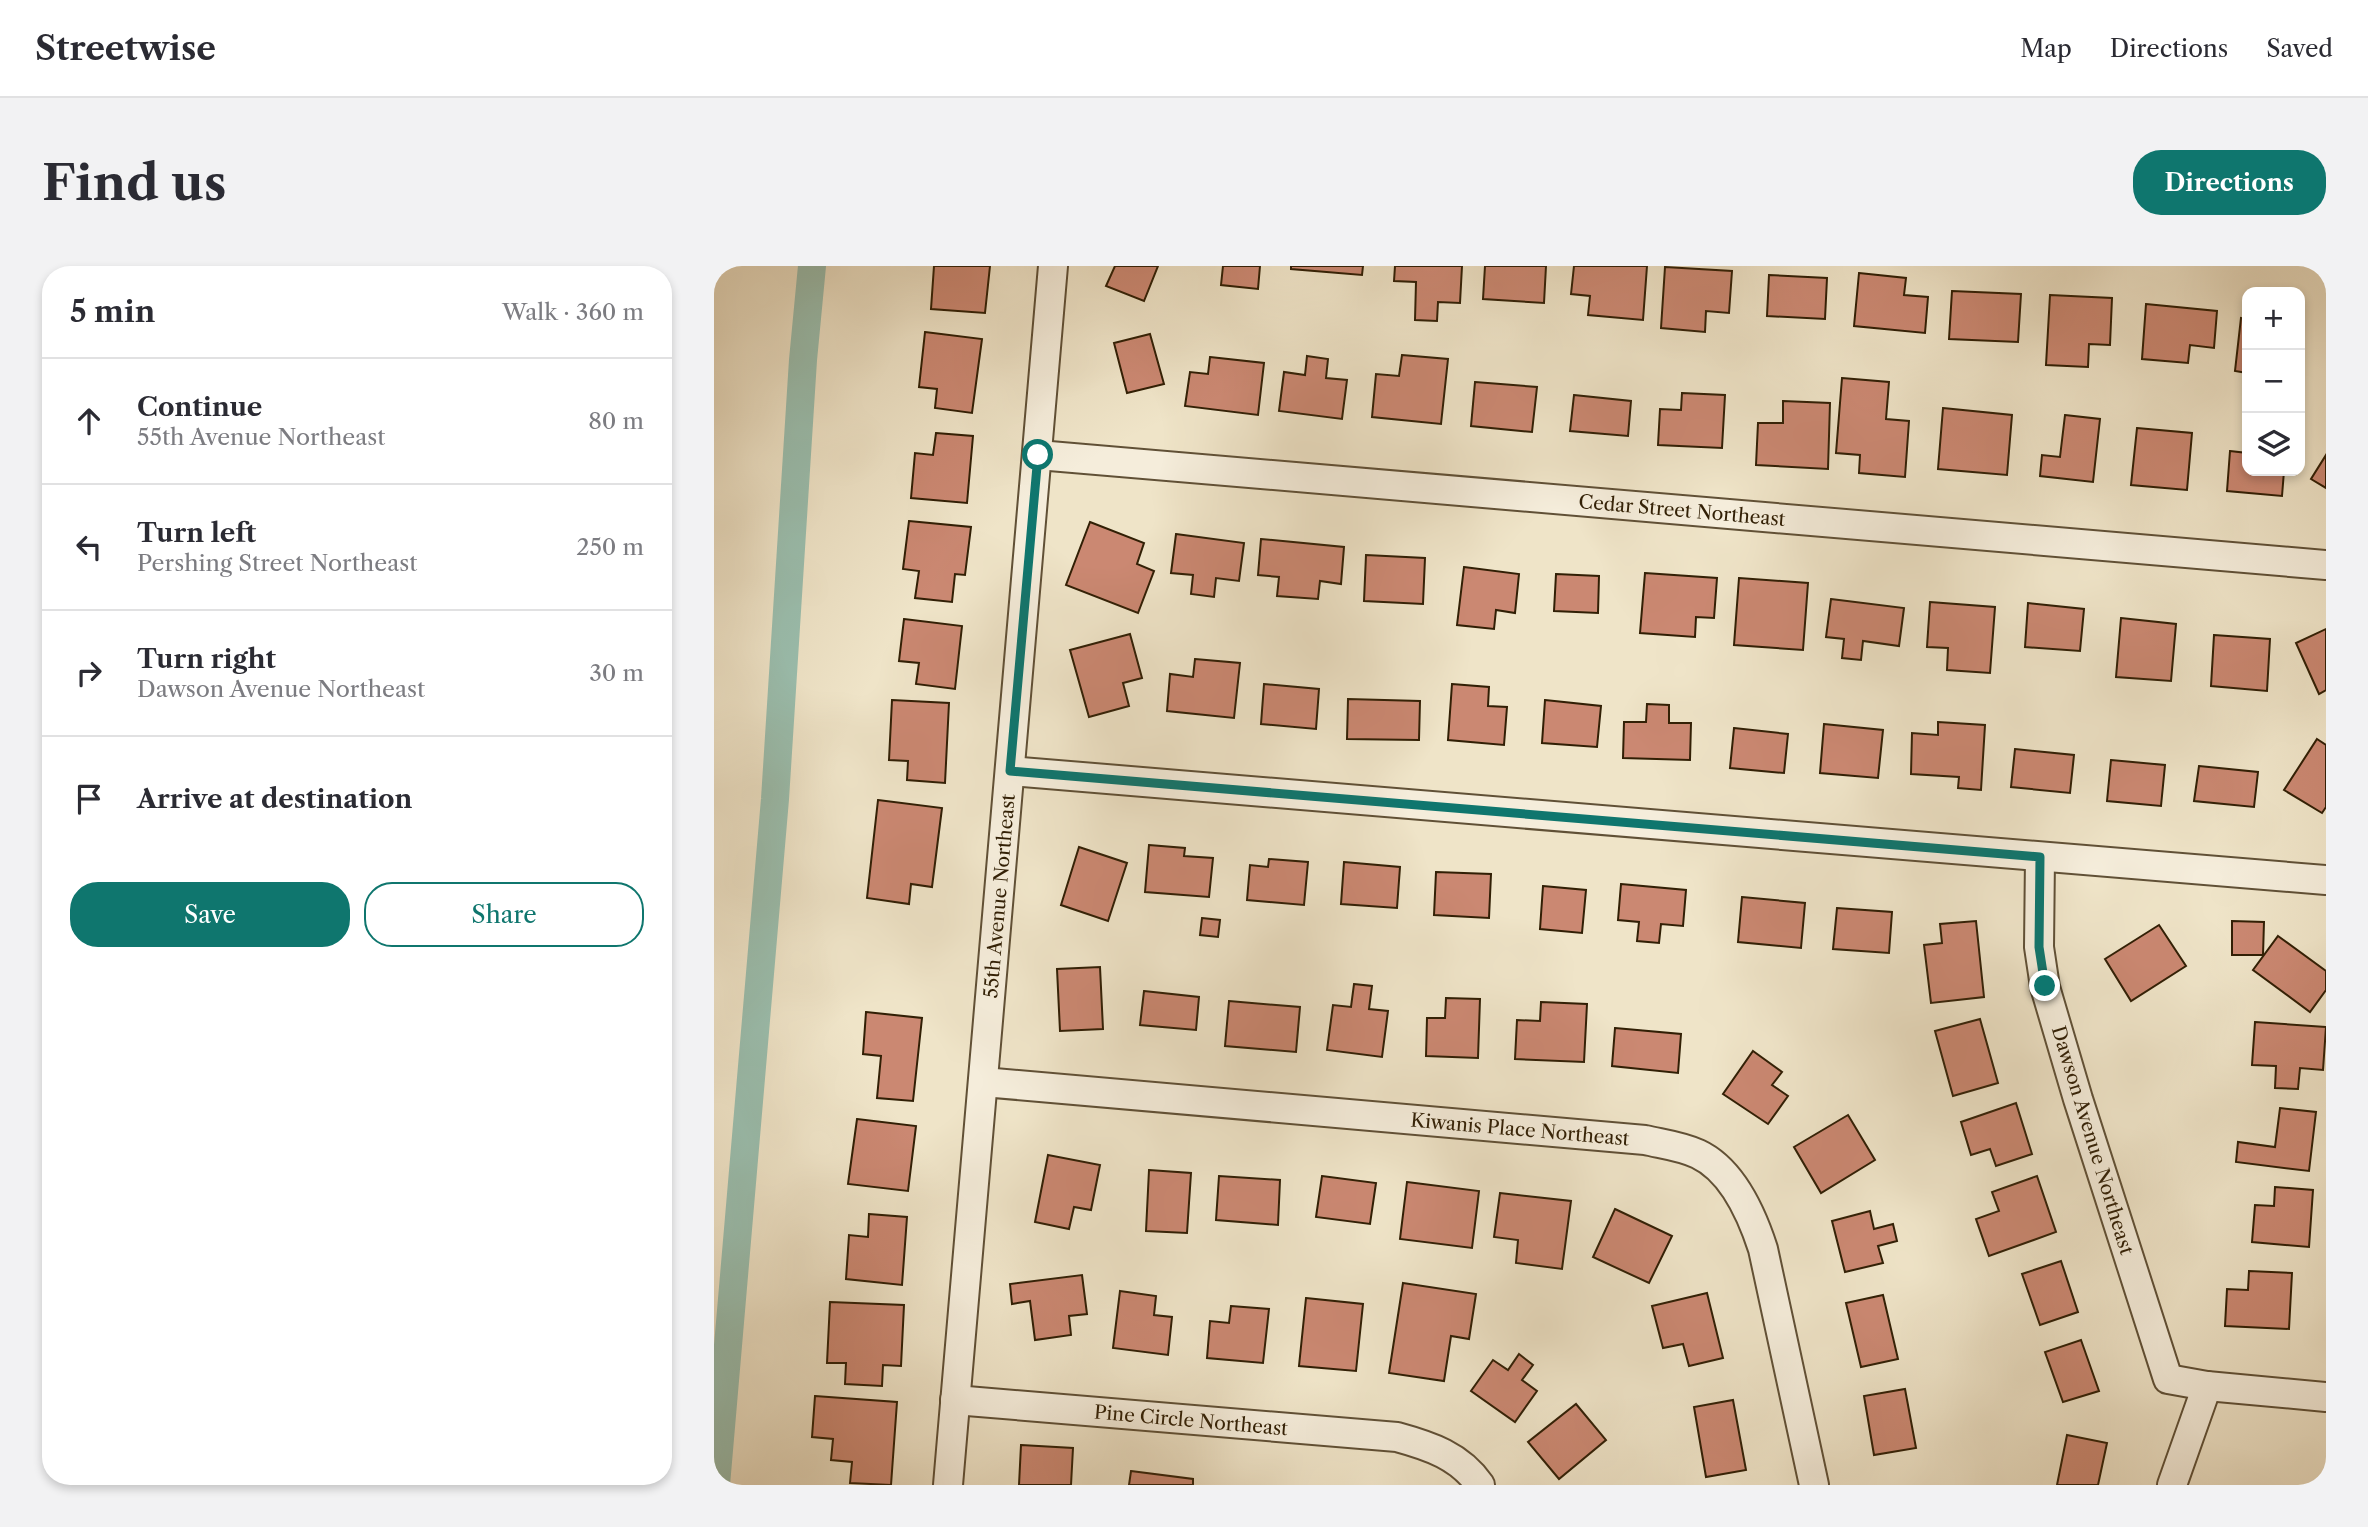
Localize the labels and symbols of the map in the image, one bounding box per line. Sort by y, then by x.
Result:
route start [1022,439,1053,470]
street label: Cedar Street Northeast [1578,490,1787,531]
street label: 55th Avenue Northeast [979,793,1020,999]
route end [2029,970,2060,1001]
street label: Dawson Avenue Northeast [2047,1023,2138,1258]
street label: Kiwanis Place Northeast [1410,1108,1631,1151]
street label: Pine Circle Northeast [1093,1401,1289,1440]

